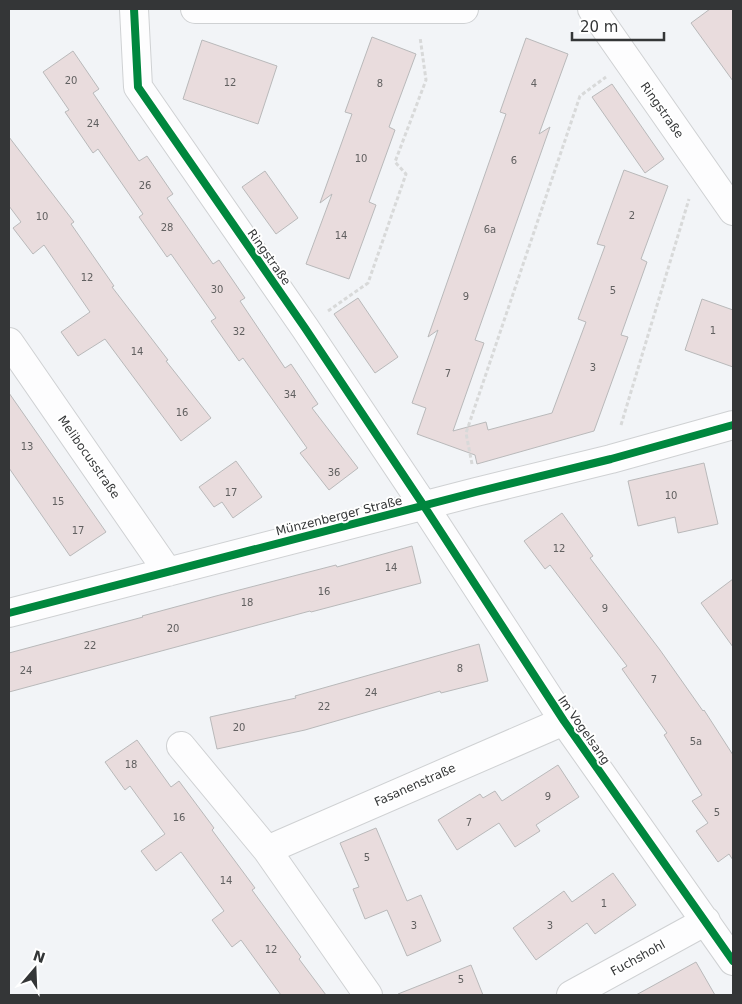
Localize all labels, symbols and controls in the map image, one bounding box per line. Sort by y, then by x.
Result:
scale bar [572,10,664,42]
text: 20 m [580,18,618,36]
house number: 20 [65,75,77,86]
house number: 12 [224,77,236,88]
house number: 8 [377,78,383,89]
house number: 4 [531,78,537,89]
street label: Ringstraße [638,79,686,141]
house number: 24 [87,118,99,129]
house number: 10 [355,153,367,164]
house number: 6 [511,155,517,166]
house number: 26 [139,180,151,191]
house number: 2 [629,210,635,221]
house number: 10 [36,211,48,222]
house number: 28 [161,222,173,233]
house number: 6a [484,224,496,235]
street label: Ringstraße [245,226,293,288]
house number: 14 [335,230,347,241]
house number: 12 [81,272,93,283]
house number: 30 [211,284,223,295]
house number: 5 [610,285,616,296]
house number: 9 [463,291,469,302]
house number: 1 [710,325,716,336]
house number: 32 [233,326,245,337]
house number: 14 [131,346,143,357]
house number: 3 [590,362,596,373]
house number: 7 [445,368,451,379]
house number: 34 [284,389,296,400]
house number: 16 [176,407,188,418]
street label: Melibocusstraße [55,413,123,501]
house number: 13 [21,441,33,452]
house number: 36 [328,467,340,478]
house number: 17 [225,487,237,498]
house number: 10 [665,490,677,501]
street label: Münzenberger Straße [274,493,404,539]
house number: 15 [52,496,64,507]
house number: 17 [72,525,84,536]
house number: 12 [553,543,565,554]
house number: 14 [385,562,397,573]
house number: 16 [318,586,330,597]
house number: 18 [241,597,253,608]
house number: 9 [602,603,608,614]
house number: 20 [167,623,179,634]
house number: 22 [84,640,96,651]
house number: 8 [457,663,463,674]
house number: 24 [20,665,32,676]
house number: 7 [651,674,657,685]
house number: 24 [365,687,377,698]
street label: Im Vogelsang [555,693,613,767]
house number: 22 [318,701,330,712]
house number: 20 [233,722,245,733]
house number: 5a [690,736,702,747]
house number: 18 [125,759,137,770]
street label: Fasanenstraße [372,761,458,809]
house number: 9 [545,791,551,802]
house number: 5 [714,807,720,818]
house number: 16 [173,812,185,823]
house number: 7 [466,817,472,828]
house number: 5 [364,852,370,863]
house number: 14 [220,875,232,886]
house number: 1 [601,898,607,909]
house number: 3 [411,920,417,931]
house number: 3 [547,920,553,931]
street label: Fuchshohl [608,937,668,979]
north arrow [10,944,60,994]
house number: 12 [265,944,277,955]
text: N [31,947,47,966]
house number: 5 [458,974,464,985]

